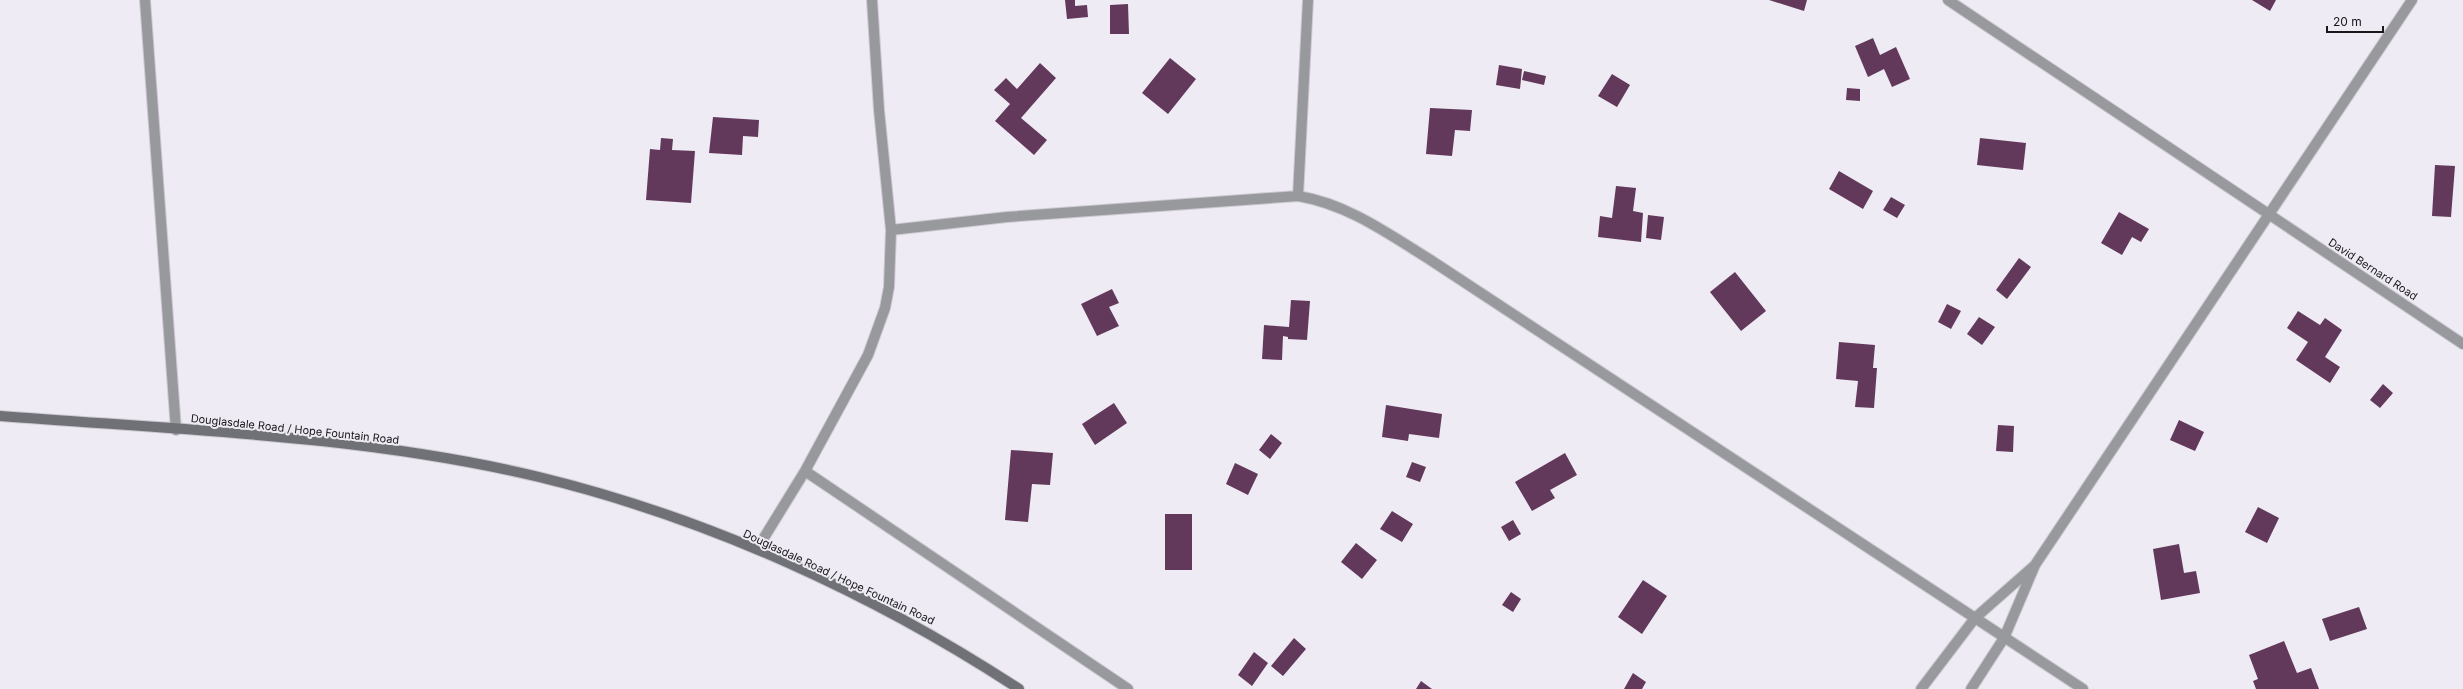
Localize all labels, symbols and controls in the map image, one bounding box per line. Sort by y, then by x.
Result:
scale bar [2327,8,2383,34]
text: 20 m [2333,14,2362,29]
street label: David Bernard Road [2326,235,2420,303]
street label: Douglasdale Road / Hope Fountain Road [190,411,400,447]
street label: Douglasdale Road / Hope Fountain Road [741,526,937,628]

